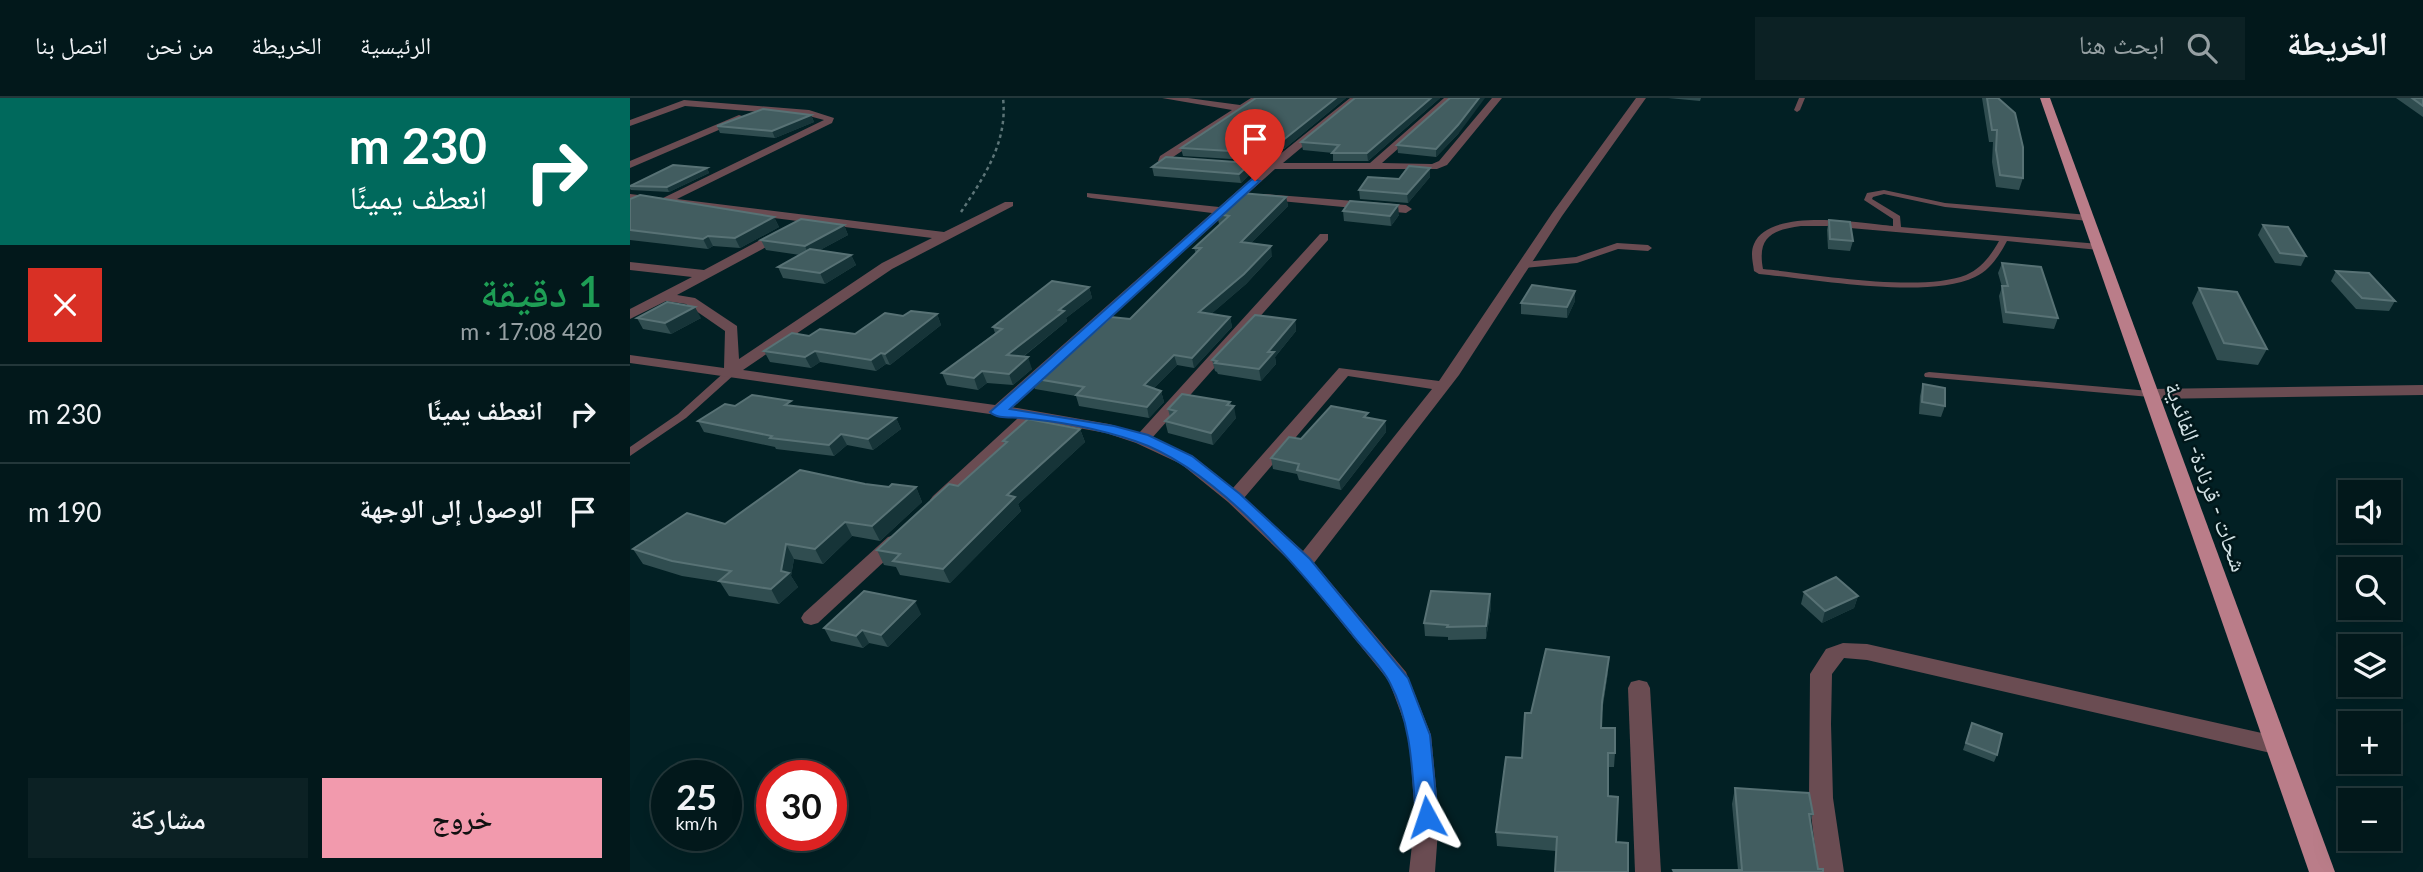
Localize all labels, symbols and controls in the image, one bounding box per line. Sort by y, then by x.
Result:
search box [1755,17,2245,80]
text: الخريطة [2287,22,2388,62]
text: ابحث هنا [2079,28,2165,60]
icon: search [2183,29,2221,67]
text: اتصل بنا [35,30,108,59]
text: من نحن [146,30,213,59]
text: الخريطة [251,30,322,59]
text: الرئيسية [360,30,431,59]
pin [1225,109,1285,181]
text: 230 m [349,116,487,174]
icon: arrive [1236,120,1274,158]
icon: right [511,126,602,217]
text: انعطف يمينًا [350,177,487,216]
text: 1 دقيقة [480,266,602,316]
button: close [28,268,102,342]
text: 420 m · 17:08 [460,317,602,345]
street label: شحات - قرنادة- الفائدية [2159,378,2254,575]
text: انعطف يمينًا [426,394,543,426]
icon: right [564,395,602,433]
text: 230 m [28,398,101,430]
map controls [2338,480,2401,851]
button: sound [2338,480,2401,543]
text: الوصول إلى الوجهة [359,492,543,524]
icon: arrive [564,493,602,531]
text: 190 m [28,496,101,528]
button: search [2338,557,2401,620]
button: layers [2338,634,2401,697]
button: + [2338,711,2401,774]
speed limit sign: 30 [756,760,847,851]
text: 25 [676,775,717,817]
button: مشاركة [28,778,308,858]
button: خروج [322,778,602,858]
position arrow [1390,780,1464,854]
button: − [2338,788,2401,851]
text: km/h [675,812,718,834]

